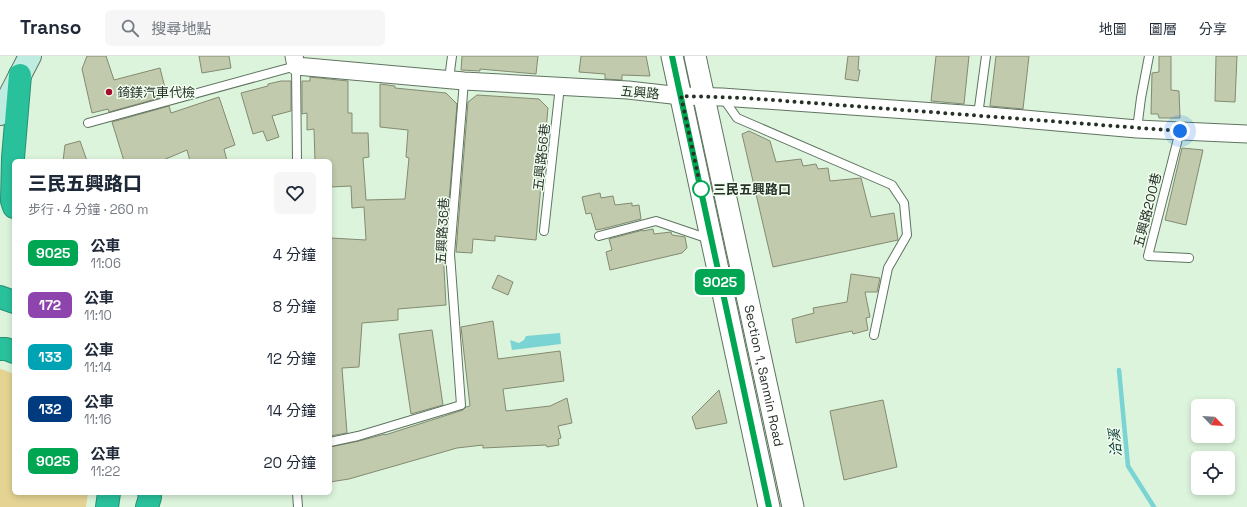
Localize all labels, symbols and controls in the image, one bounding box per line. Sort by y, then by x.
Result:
search box [105,10,385,46]
text: Transo [20,15,81,40]
icon: search [119,17,141,39]
text: 搜尋地點 [151,19,211,38]
text: 地圖 [1099,20,1127,38]
text: 圖層 [1149,20,1177,38]
text: 分享 [1199,20,1227,38]
street label: 五興路 [620,82,660,103]
place label: 錡鎂汽車代檢 [117,84,195,101]
marker: 錡鎂汽車代檢 [104,87,114,97]
your location [1170,121,1190,141]
street label: 五興路56巷 [530,122,553,192]
text: 三民五興路口 [28,171,142,196]
street label: 五興路200巷 [1130,171,1165,249]
button: heart [274,172,316,214]
marker: 三民五興路口 [692,180,710,198]
place label: 三民五興路口 [713,181,791,198]
street label: 五興路36巷 [432,197,453,265]
text: 步行 · 4 分鐘 · 260 m [28,201,148,218]
text: 公車 [90,236,120,255]
text: 9025 [36,244,70,262]
text: 4 分鐘 [273,245,316,264]
text: 11:06 [90,255,121,272]
line badge: 9025 [692,269,748,295]
text: 9025 [703,273,737,291]
text: 公車 [84,288,114,307]
text: 172 [39,296,61,314]
text: 8 分鐘 [273,297,316,316]
street label: Section 1, Sanmin Road [740,303,788,448]
text: 11:10 [84,307,112,324]
text: 公車 [84,340,114,359]
text: 133 [38,348,62,366]
text: 12 分鐘 [267,349,316,368]
text: 11:14 [84,359,112,376]
text: 公車 [84,392,114,411]
north arrow [1191,399,1235,443]
map controls [1191,399,1235,495]
text: 132 [38,400,62,418]
text: 14 分鐘 [266,401,316,420]
text: 11:16 [84,411,112,428]
water label: 洽溪 [1105,426,1125,458]
text: 公車 [90,444,120,463]
button: locate [1191,451,1235,495]
text: 9025 [36,452,70,470]
text: 20 分鐘 [263,453,316,472]
text: 11:22 [90,463,120,480]

